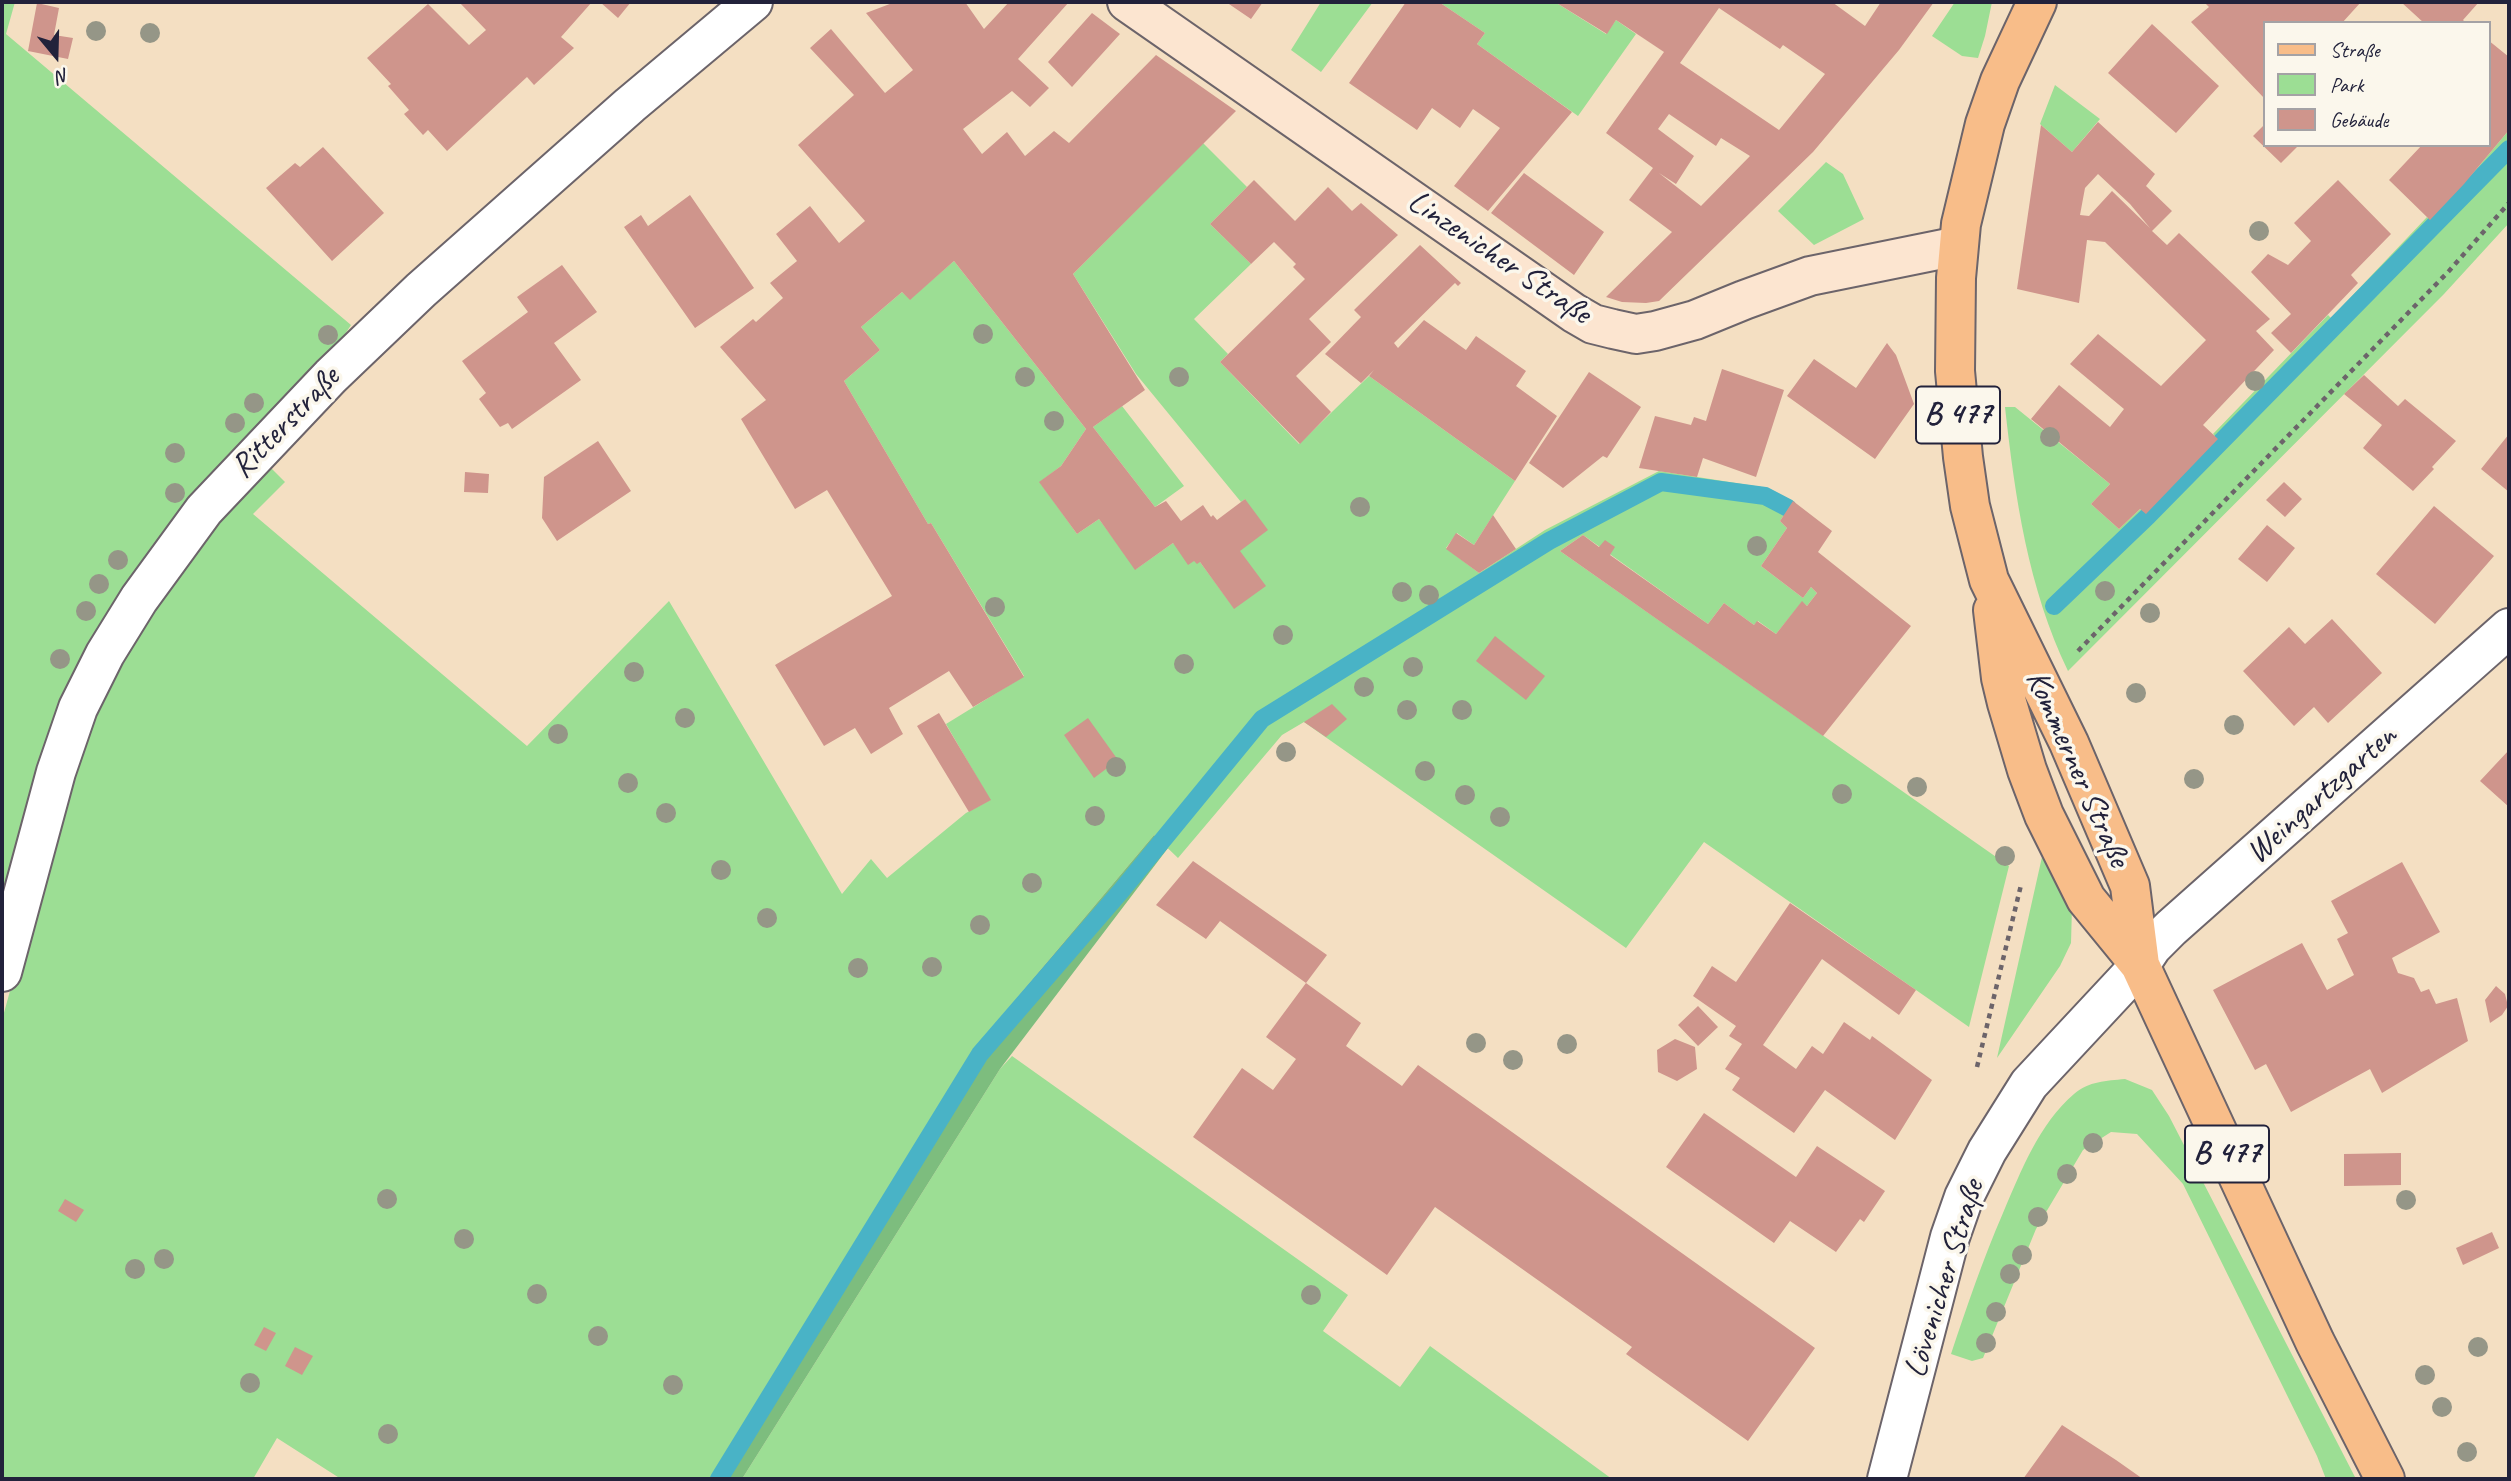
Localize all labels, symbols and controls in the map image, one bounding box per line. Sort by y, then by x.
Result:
north arrow [21,21,91,91]
legend [2262,21,2490,147]
text: Straße [2330,37,2380,63]
text: N [53,63,72,89]
text: Park [2330,72,2363,98]
text: Gebäude [2330,107,2388,133]
street label: Linzenicher Straße [1400,182,1598,334]
street label: Ritterstraße [223,359,349,487]
road number: B 477 [1916,386,2000,444]
street label: Kommerner Straße [2016,665,2138,873]
street label: Weingartzgarten [2239,717,2405,873]
road number: B 477 [2185,1126,2269,1182]
street label: Lövenicher Straße [1896,1175,1994,1383]

